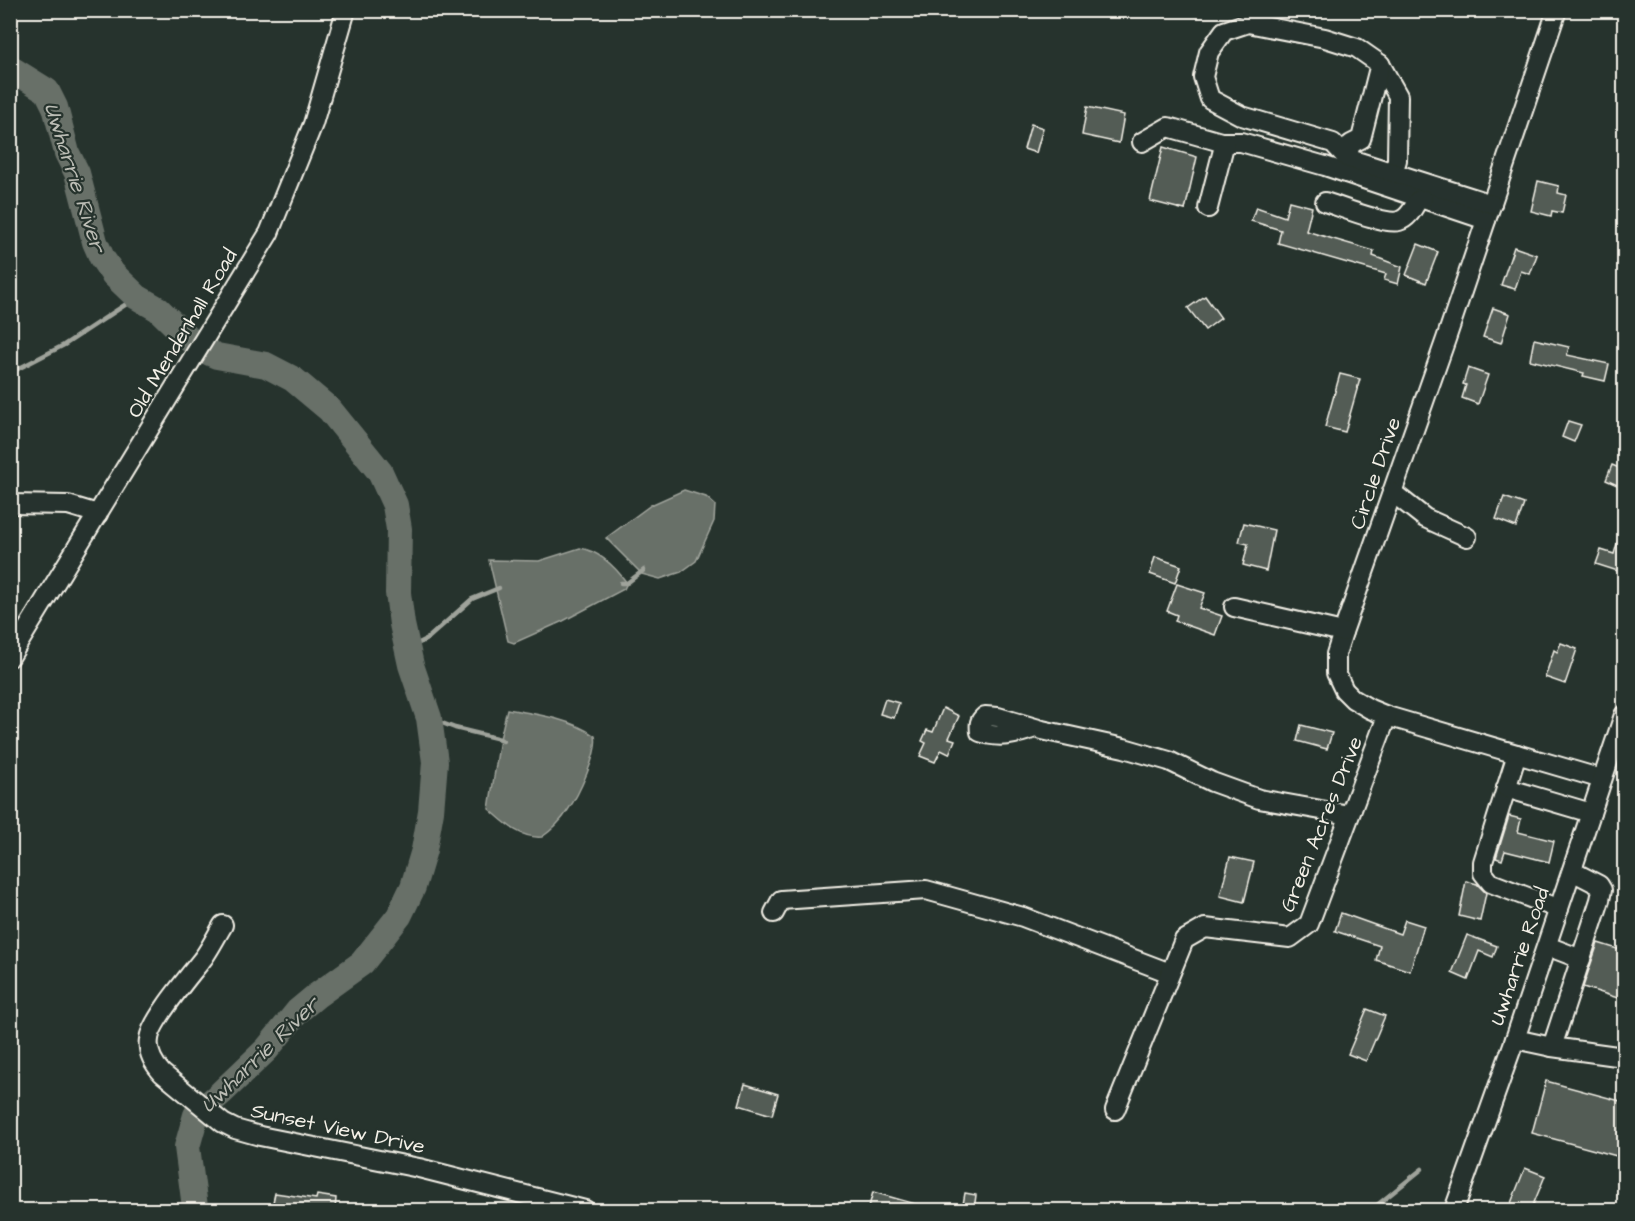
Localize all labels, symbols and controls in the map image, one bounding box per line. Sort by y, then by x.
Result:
water label: Uwharrie River [36,99,114,259]
street label: Old Mendenhall Road [120,243,245,423]
street label: Circle Drive [1343,413,1408,533]
street label: Green Acres Drive [1273,732,1370,916]
street label: Uwharrie Road [1482,883,1557,1029]
water label: Uwharrie River [194,988,329,1120]
street label: Sunset View Drive [248,1096,428,1161]

